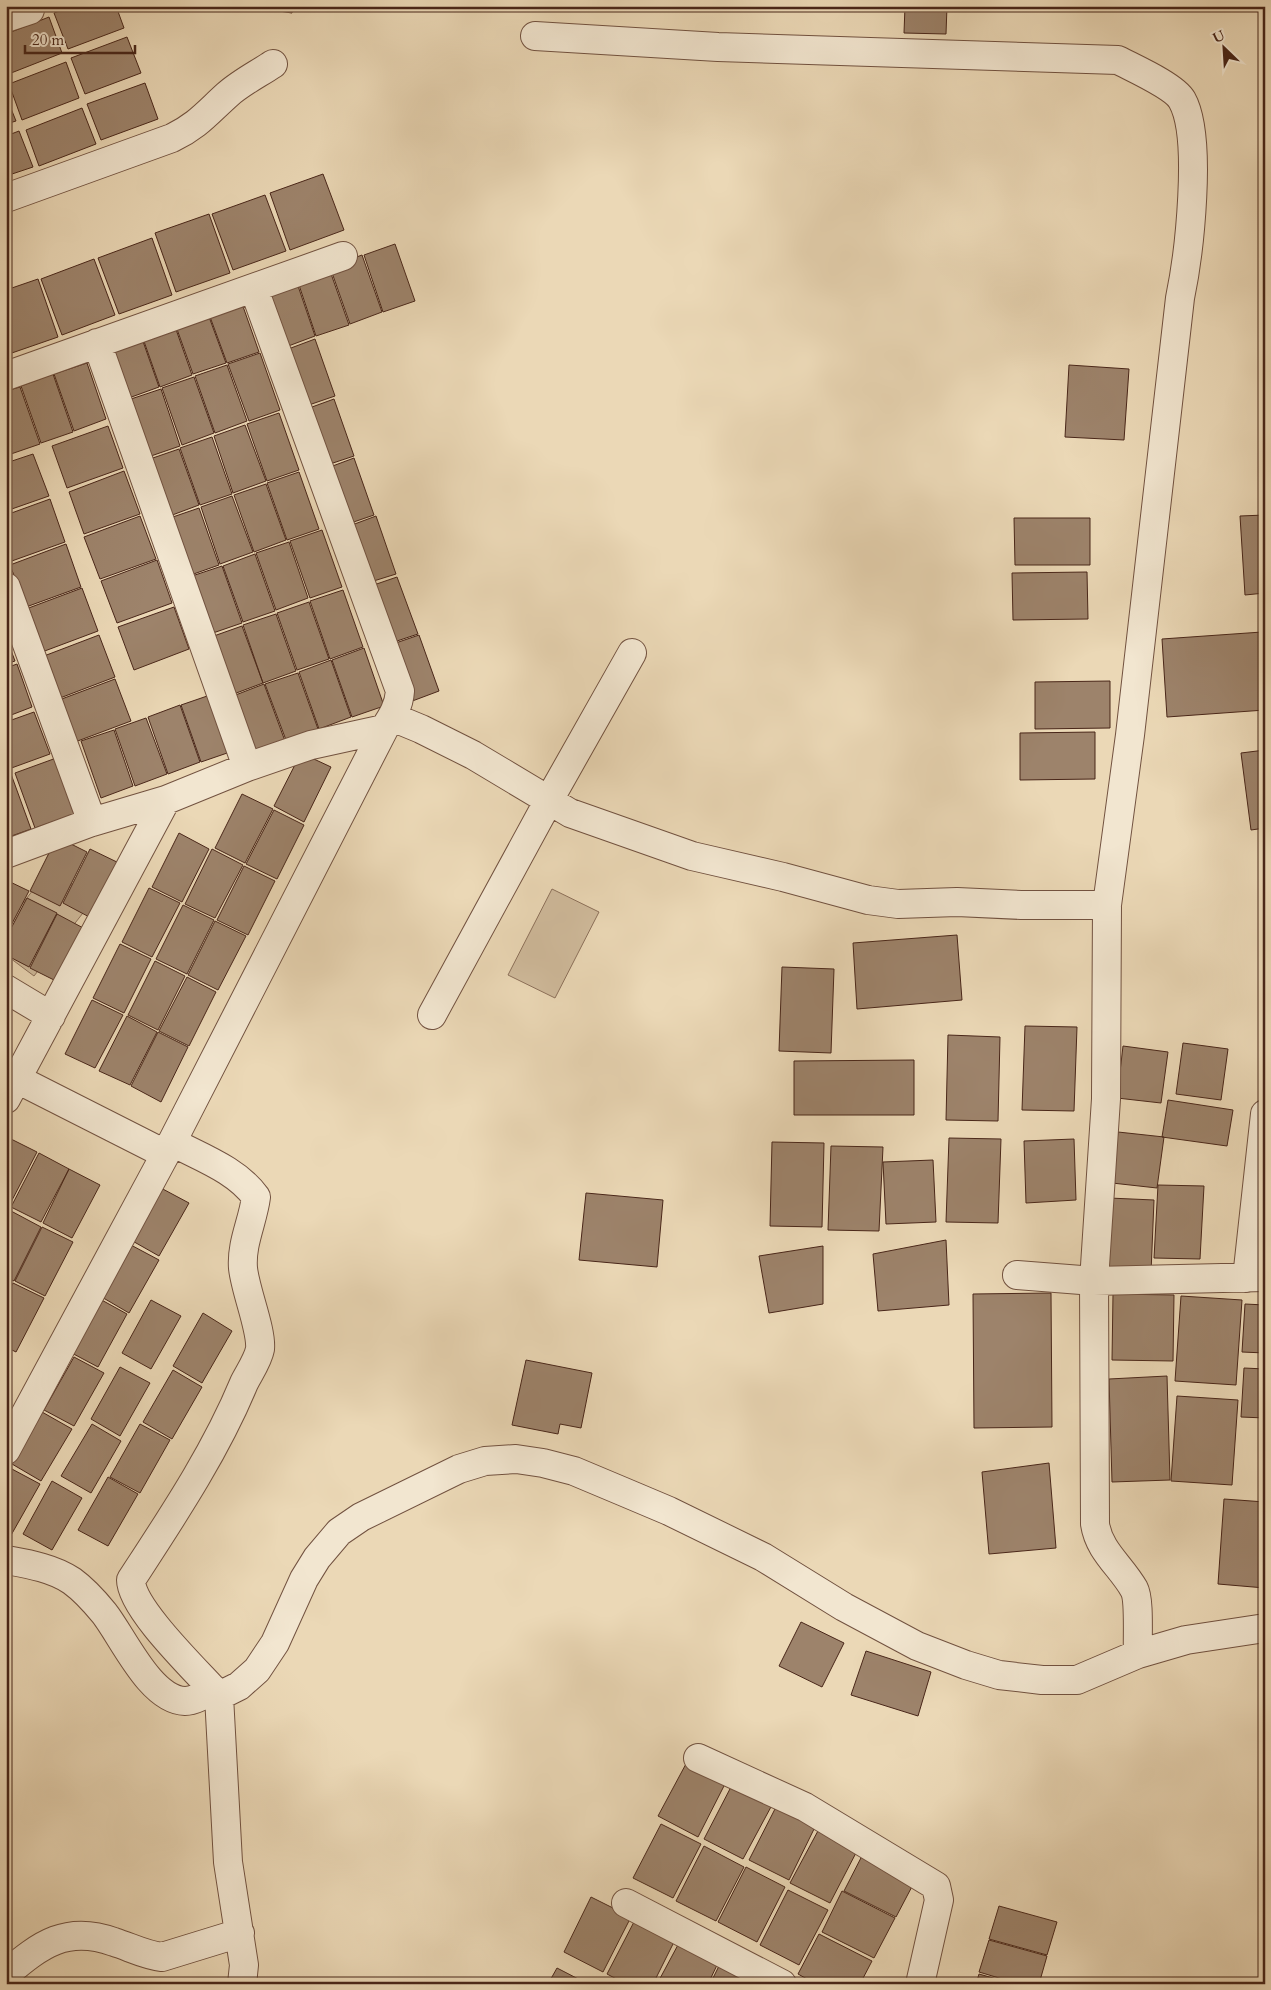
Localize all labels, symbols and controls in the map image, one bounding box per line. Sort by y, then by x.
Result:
scale bar [25,22,135,54]
north arrow [1198,22,1248,72]
text: U [1210,25,1228,48]
text: 20 m [32,30,64,50]

